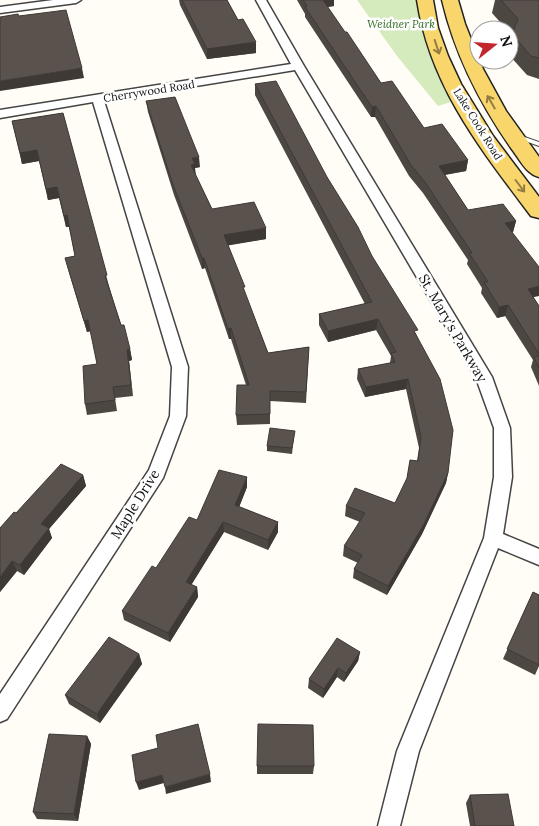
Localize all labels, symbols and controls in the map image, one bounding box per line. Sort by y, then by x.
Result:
park label: Weidner Park [367,17,435,31]
north arrow [469,20,519,70]
text: N [496,33,517,49]
one-way arrow [432,39,442,55]
street label: Cherrywood Road [102,77,196,105]
street label: Lake Cook Road [450,86,506,163]
one-way arrow [485,96,495,110]
one-way arrow [515,179,525,193]
street label: St. Mary's Parkway [415,271,492,386]
street label: Maple Drive [107,466,164,542]

